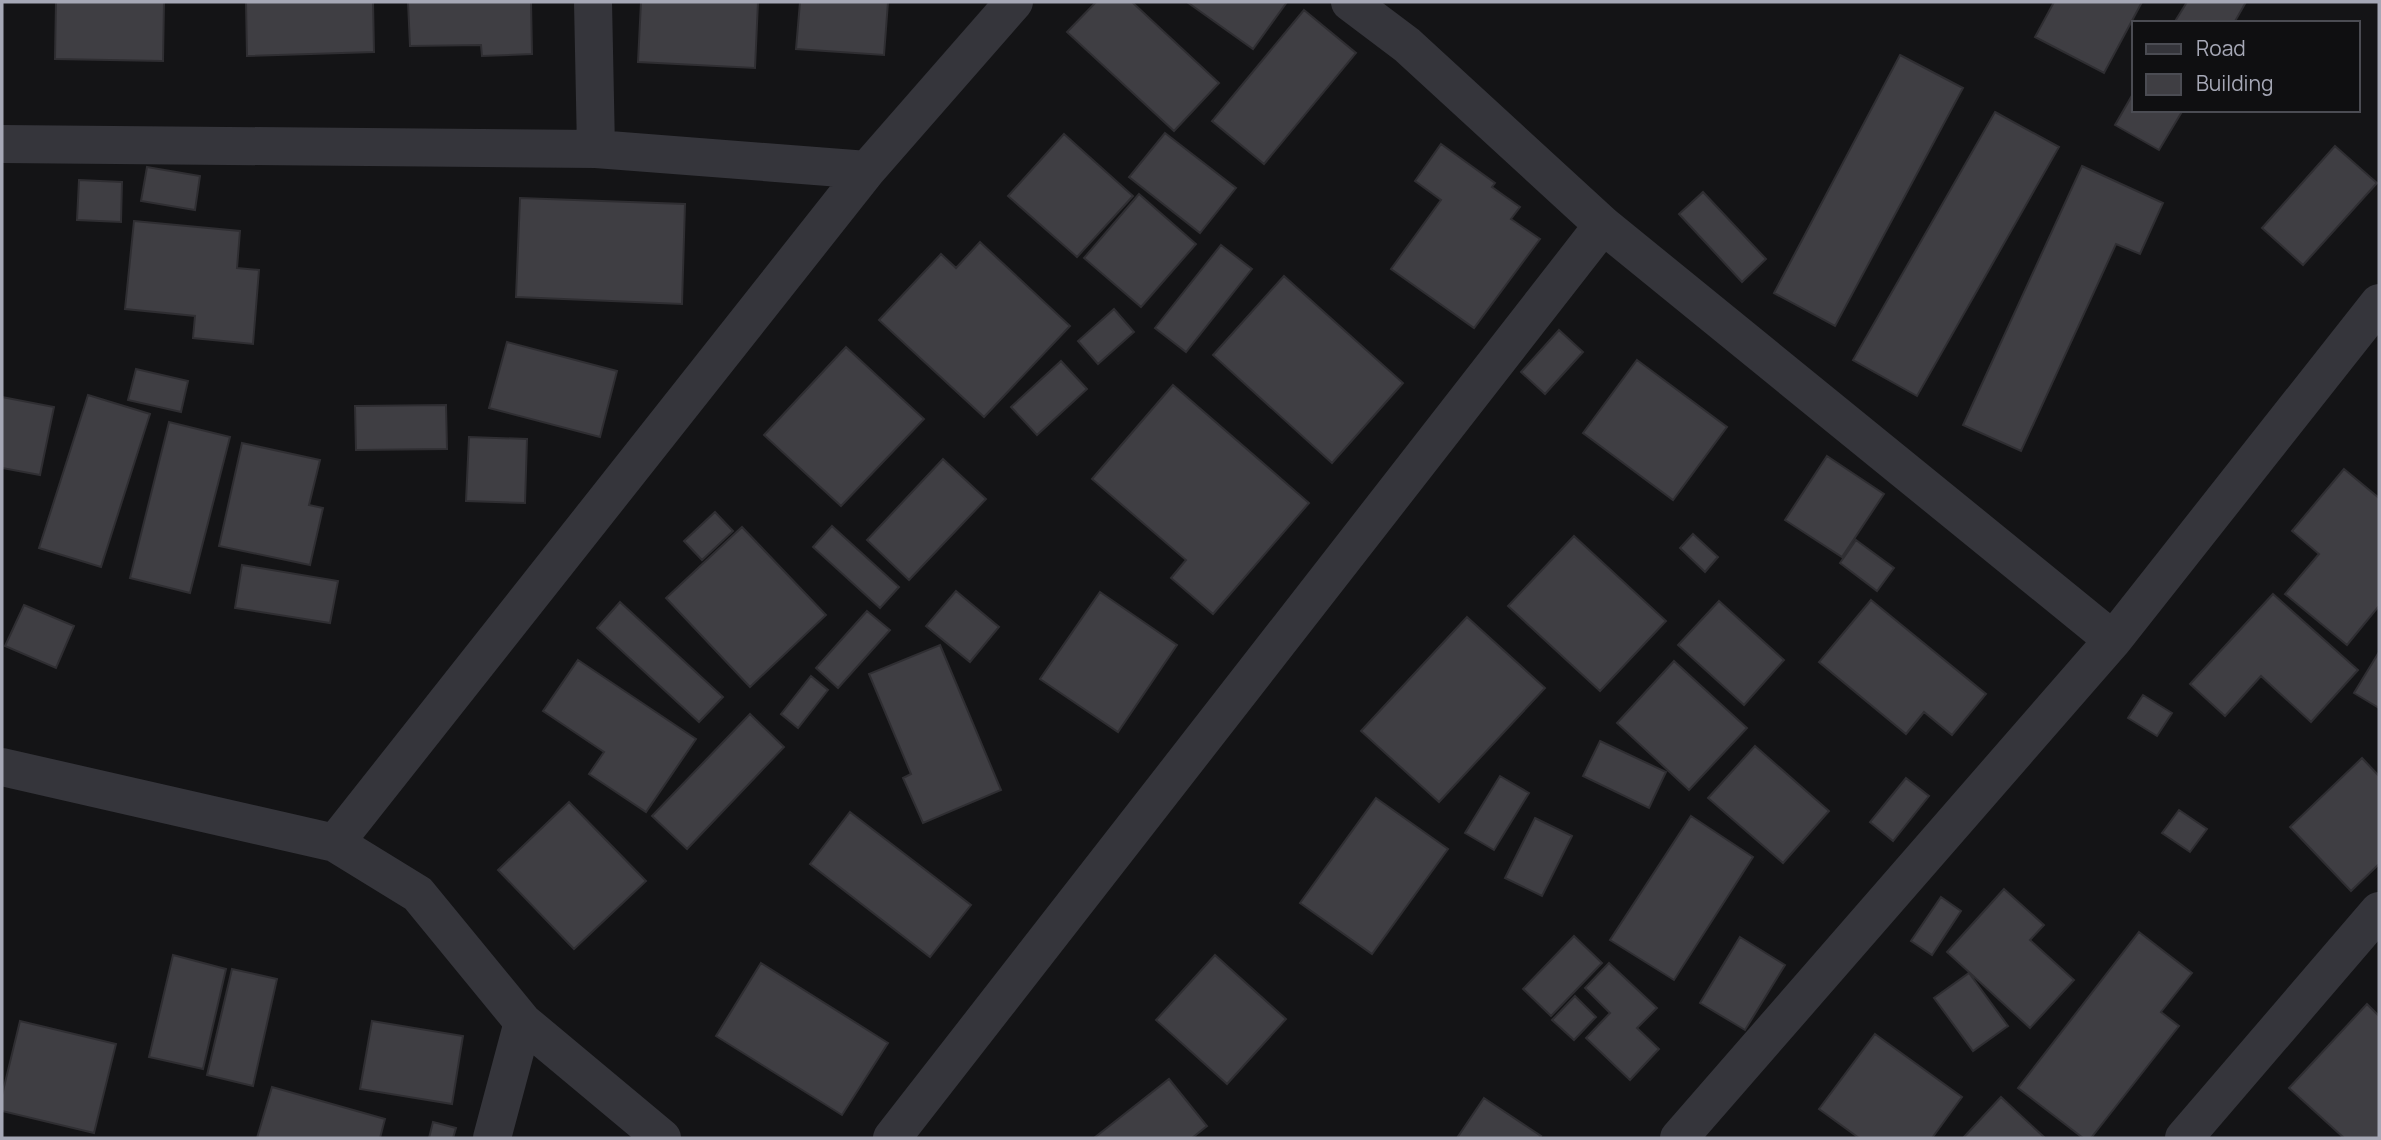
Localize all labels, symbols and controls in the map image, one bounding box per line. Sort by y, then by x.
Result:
legend [2132,21,2360,112]
text: Road [2196,34,2246,62]
text: Building [2196,69,2273,97]

